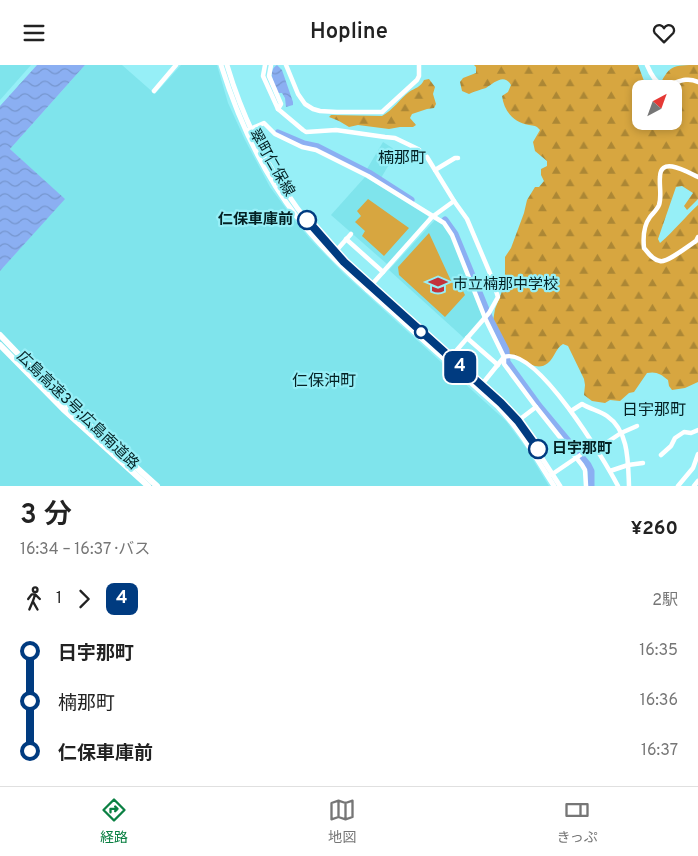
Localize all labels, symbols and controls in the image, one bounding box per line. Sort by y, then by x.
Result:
icon: menu [20,19,48,47]
text: Hopline [310,19,388,46]
icon: heart [650,19,678,47]
north arrow [632,80,682,130]
map controls [632,80,682,130]
street label: 翠町仁保線 [244,126,298,200]
district label: 楠那町 [378,149,426,169]
place label: 仁保車庫前 [218,210,293,230]
marker: 仁保車庫前 [297,210,317,230]
school or university icon: 市立楠那中学校 [427,274,449,296]
place label: 市立楠那中学校 [453,276,558,295]
unlabelled marker [414,325,428,339]
street label: 広島高速3号;広島南道路 [12,348,142,474]
line badge: 4 [444,351,476,383]
text: 4 [454,355,466,378]
district label: 仁保沖町 [292,372,356,392]
district label: 日宇那町 [622,401,686,421]
marker: 日宇那町 [528,439,548,459]
place label: 日宇那町 [552,440,612,459]
text: 3 分 [20,498,72,534]
text: ¥260 [631,517,678,541]
text: 16:34 – 16:37 · バス [20,540,150,560]
icon: walk [20,585,48,613]
icon: forward [70,585,98,613]
text: 4 [116,587,128,610]
text: 1 [56,589,62,609]
text: 2駅 [652,591,678,611]
text: 16:35 [639,641,678,661]
text: 日宇那町 [58,642,134,666]
text: 16:36 [640,691,678,711]
text: 楠那町 [58,692,115,716]
text: 16:37 [641,741,678,761]
text: 仁保車庫前 [58,742,153,766]
tab: 経路 [100,796,128,847]
tab: 地図 [328,796,356,847]
tab: きっぷ [556,796,598,847]

